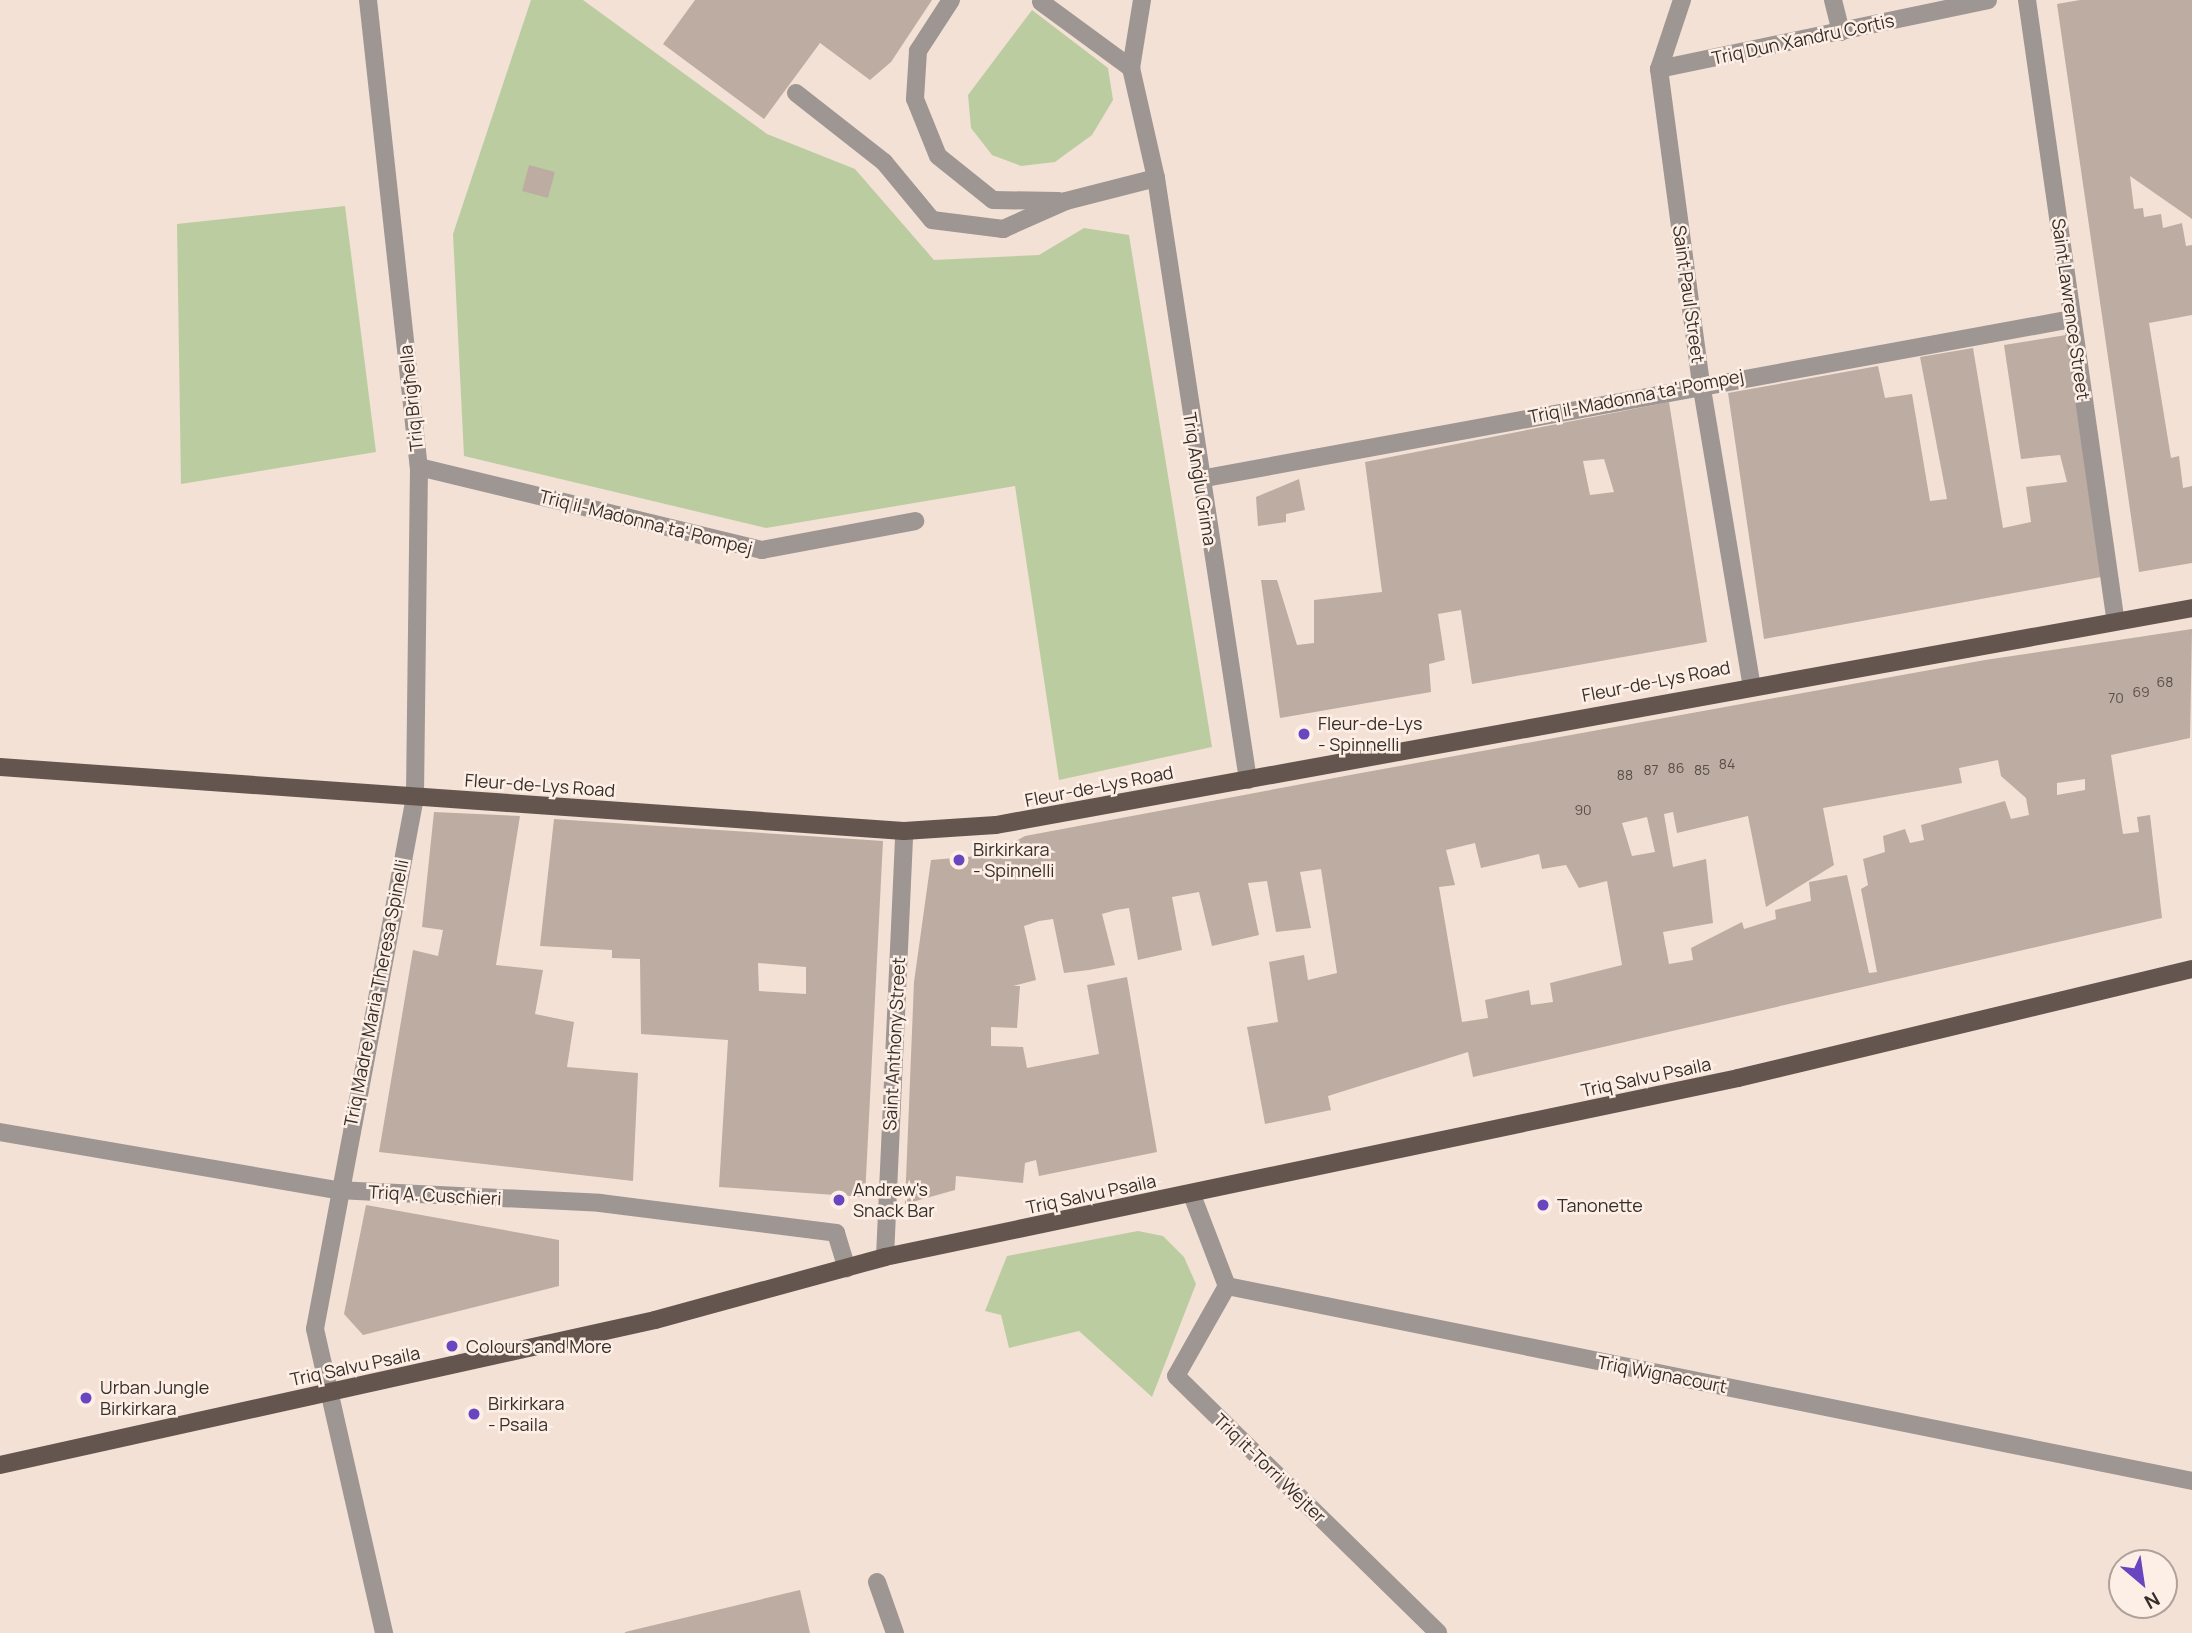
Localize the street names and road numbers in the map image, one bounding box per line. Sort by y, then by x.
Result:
street label: Triq Dun Xandru Cortis [1710,9,1896,69]
street label: Saint Lawrence Street [2048,217,2094,401]
street label: Saint Paul Street [1669,224,1709,364]
street label: Triq Brigħella [395,344,427,452]
street label: Triq il-Madonna ta' Pompej [1527,365,1745,427]
street label: Triq Anġlu Grima [1179,411,1221,547]
street label: Triq il-Madonna ta' Pompej [537,485,755,559]
street label: Fleur-de-Lys Road [1580,656,1732,706]
street label: Fleur-de-Lys Road [1023,761,1175,811]
street label: Fleur-de-Lys Road [464,769,616,801]
street label: Triq Madre Maria Theresa Spinelli [339,857,413,1129]
street label: Saint Anthony Street [879,957,909,1131]
street label: Triq Salvu Psaila [1579,1053,1713,1101]
street label: Triq Salvu Psaila [1024,1170,1158,1218]
street label: Triq A. Cuschieri [368,1181,502,1209]
street label: Triq Salvu Psaila [288,1342,422,1390]
street label: Triq Wignacourt [1595,1351,1729,1397]
street label: Triq it-Torri Wejter [1209,1409,1331,1527]

